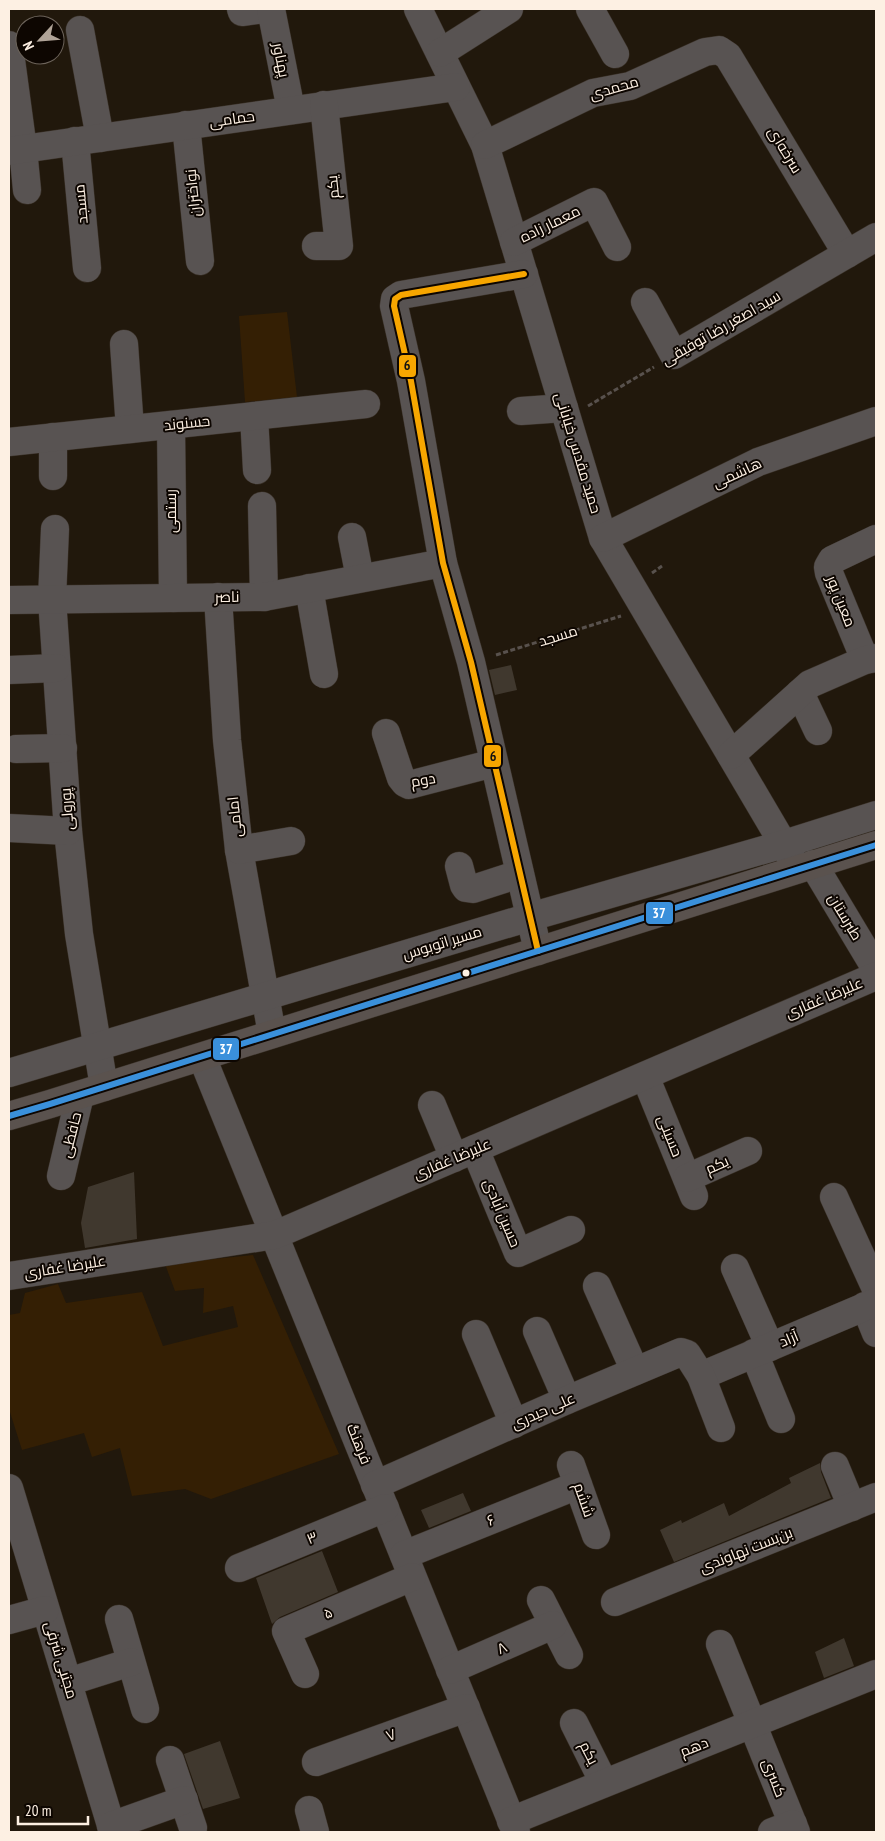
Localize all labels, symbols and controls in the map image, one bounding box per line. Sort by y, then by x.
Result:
north arrow [15,15,65,65]
text: N [19,38,38,53]
street label: پهناور [268,40,294,79]
street label: محمدی [587,71,641,105]
street label: حمامی [208,106,256,132]
street label: سرخه‌ای [763,123,807,177]
street label: نواختران [181,168,205,218]
street label: یکم [322,174,344,200]
street label: مسجد [69,183,92,225]
street label: معمار زاده [516,201,583,246]
street label: سید اصغر رضا توفیقی [658,286,784,370]
line badge: 6 [398,354,417,378]
text: 6 [404,356,411,374]
street label: حمید مقدس خیابانی [550,390,606,516]
street label: حسنوند [163,411,211,434]
street label: هاشمی [709,453,765,493]
street label: رستمی [161,489,181,533]
street label: معین پور [821,571,860,630]
street label: ناصر [213,587,240,606]
street label: مسجد [536,621,580,650]
line badge: 6 [483,744,502,768]
text: 6 [490,747,497,765]
street label: دوم [409,768,437,792]
street label: پورولی [56,787,78,831]
street label: امامی [223,796,247,838]
street label: طبرستان [823,890,867,944]
line badge: 37 [645,901,674,925]
text: 37 [652,904,666,922]
street label: مسیر اتوبوس [400,921,484,965]
unlabelled marker [461,968,471,978]
street label: علیرضا غفاری [782,973,866,1023]
line badge: 37 [212,1037,240,1061]
text: 37 [219,1040,233,1058]
street label: حافظی [56,1110,86,1160]
street label: حسینی [653,1112,687,1160]
street label: علیرضا غفاری [410,1134,494,1184]
street label: یکم [702,1151,732,1179]
street label: حسین آبادی [479,1176,525,1250]
street label: علیرضا غفاری [23,1251,107,1283]
street label: آزاد [776,1326,801,1351]
street label: علی حیدری [508,1388,578,1434]
street label: فرهنگ [343,1421,376,1467]
street label: ششم [569,1480,599,1520]
street label: ۶ [484,1509,498,1530]
street label: بن‌بست نهاوندی [696,1522,796,1578]
street label: ۳ [304,1527,320,1548]
street label: ۵ [320,1602,335,1623]
street label: مجتبی شرفی [40,1619,82,1701]
street label: ۸ [494,1637,510,1658]
street label: ۷ [383,1724,398,1745]
street label: دهم [677,1732,711,1762]
street label: یکم [575,1738,603,1768]
street label: کسری [757,1756,791,1800]
scale bar [18,1794,88,1826]
text: 20 m [25,1801,51,1820]

